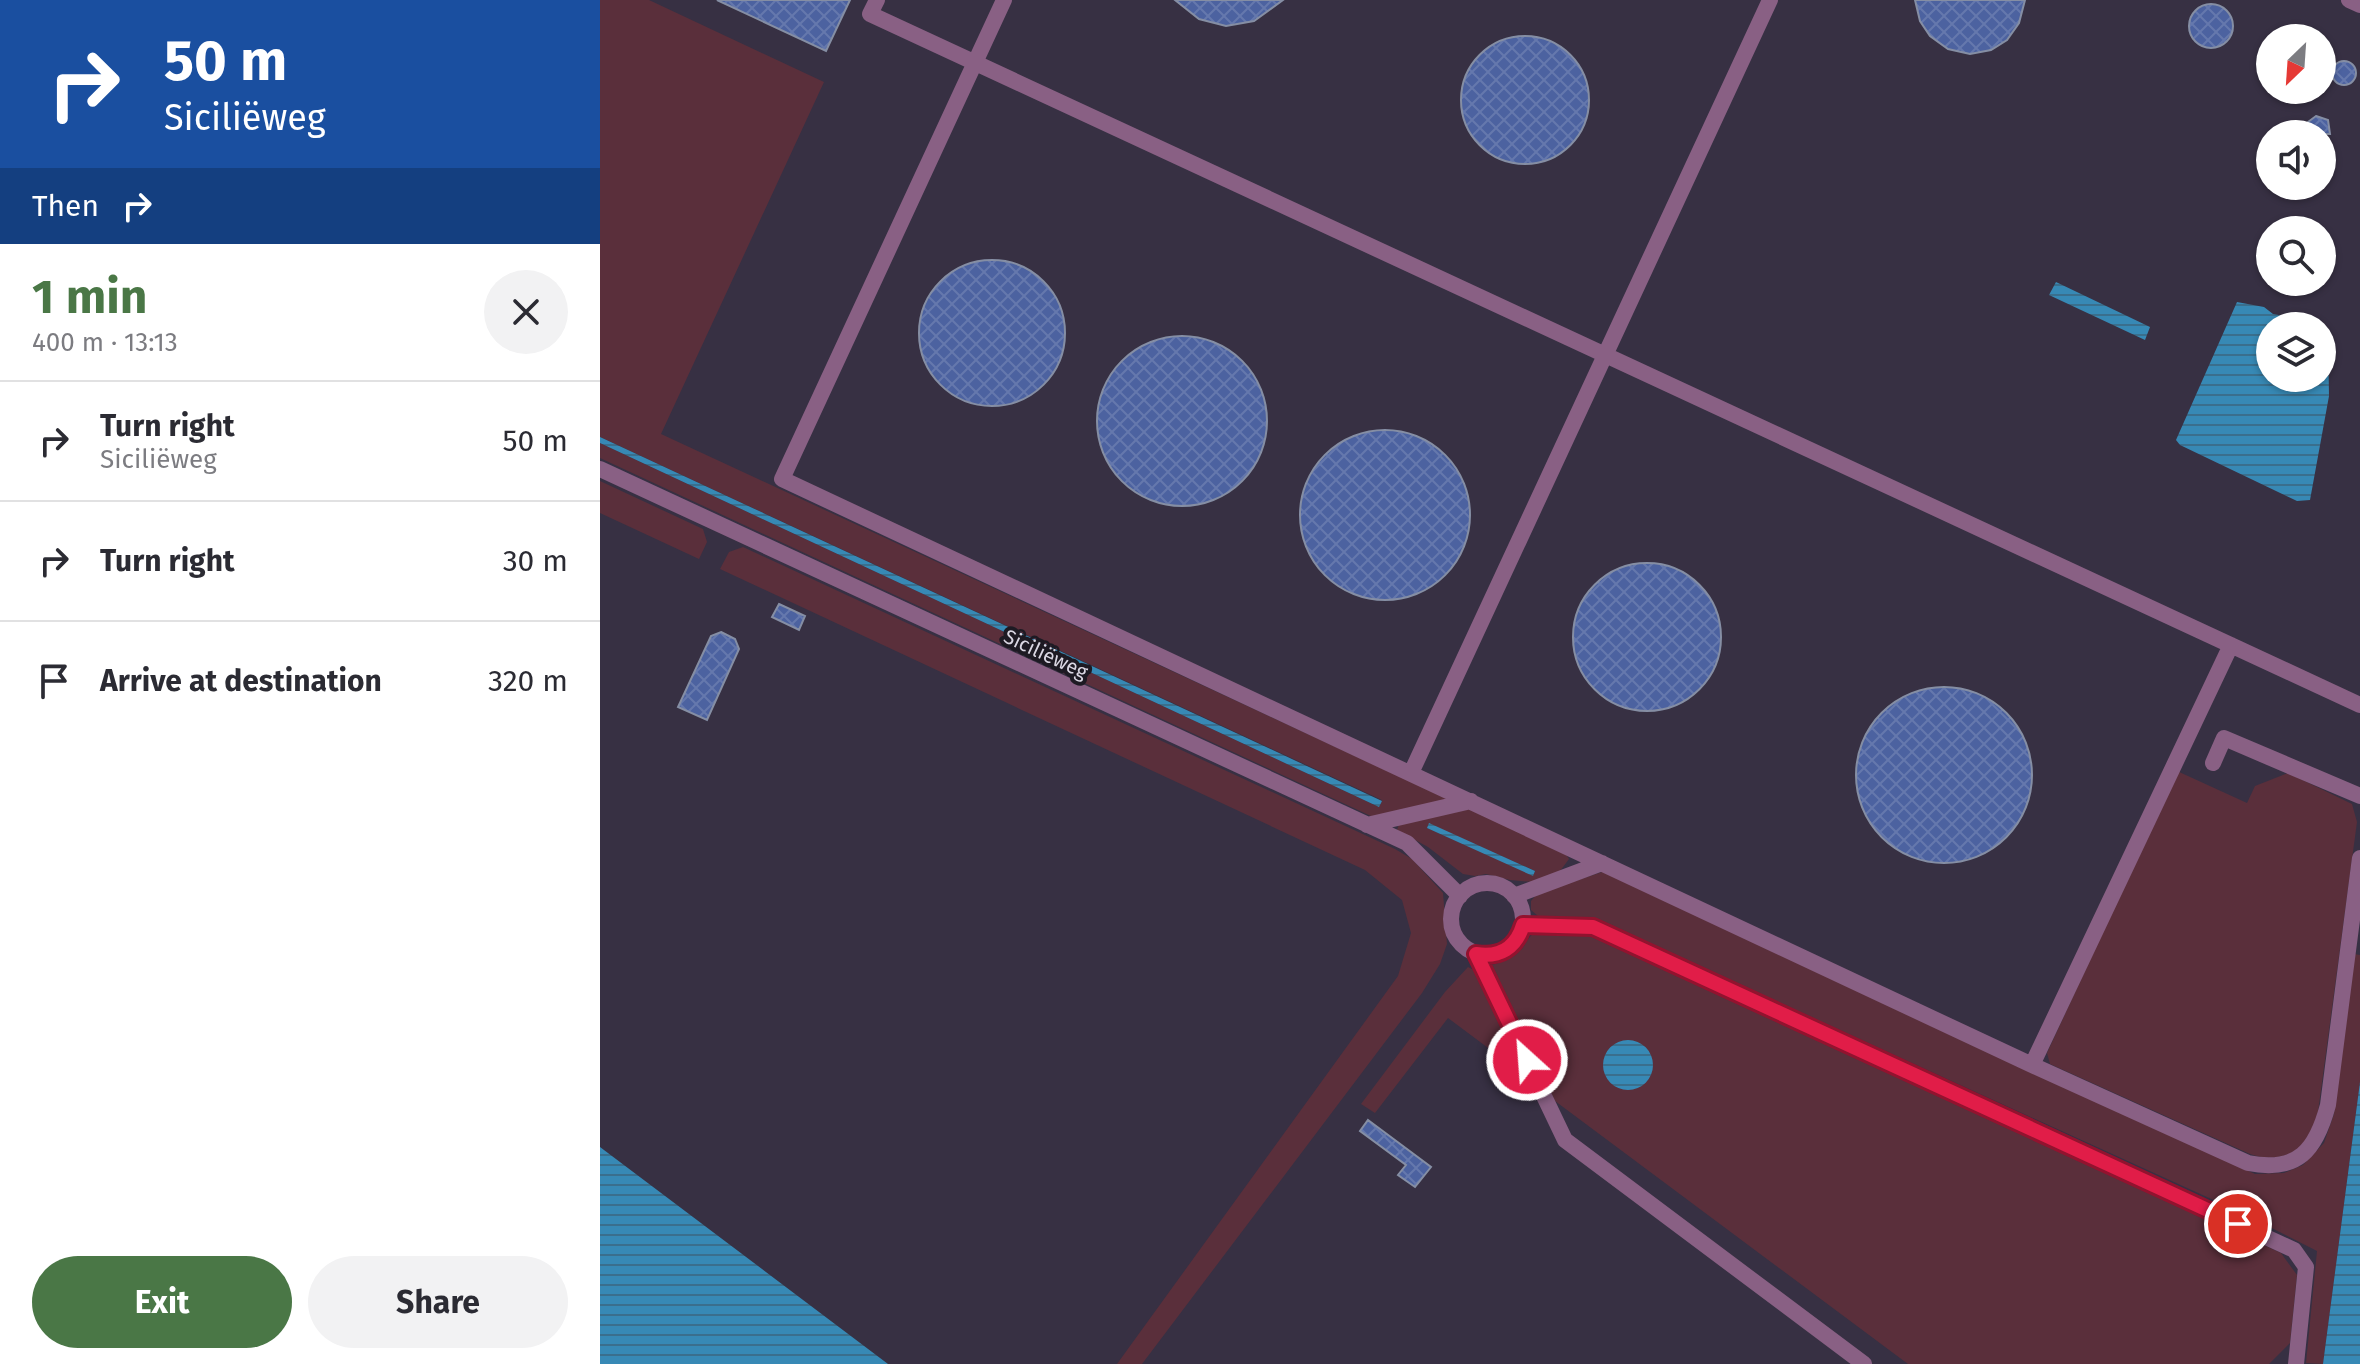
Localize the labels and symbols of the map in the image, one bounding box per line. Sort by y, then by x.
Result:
north arrow [2256,24,2336,104]
street label: Siciliëweg [1000,624,1092,684]
position arrow [1485,1018,1569,1102]
pin [2204,1190,2272,1258]

